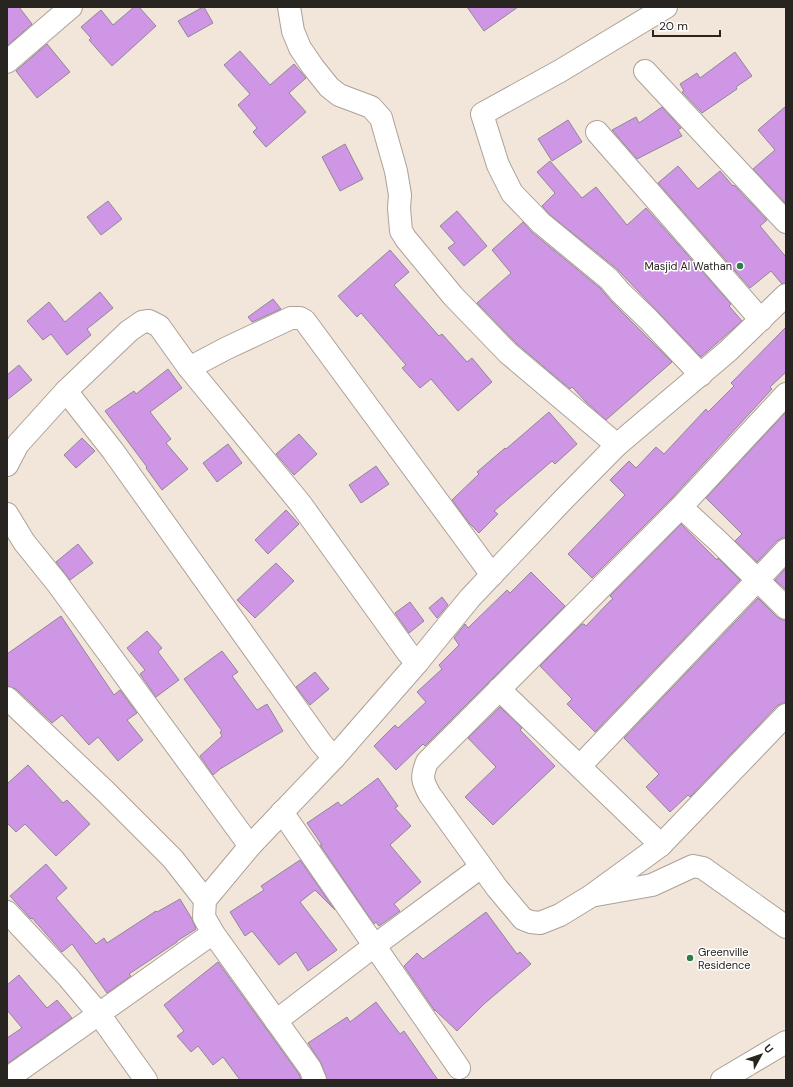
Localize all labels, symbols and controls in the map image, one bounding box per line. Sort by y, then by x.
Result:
scale bar [653,12,720,38]
text: 20 m [659,18,688,34]
place label: Masjid Al Wathan [645,259,732,273]
marker: Masjid Al Wathan [735,261,745,271]
place label: Greenville Residence [698,945,751,972]
marker: Greenville Residence [685,953,695,963]
north arrow [741,1035,781,1075]
text: U [761,1041,776,1056]

